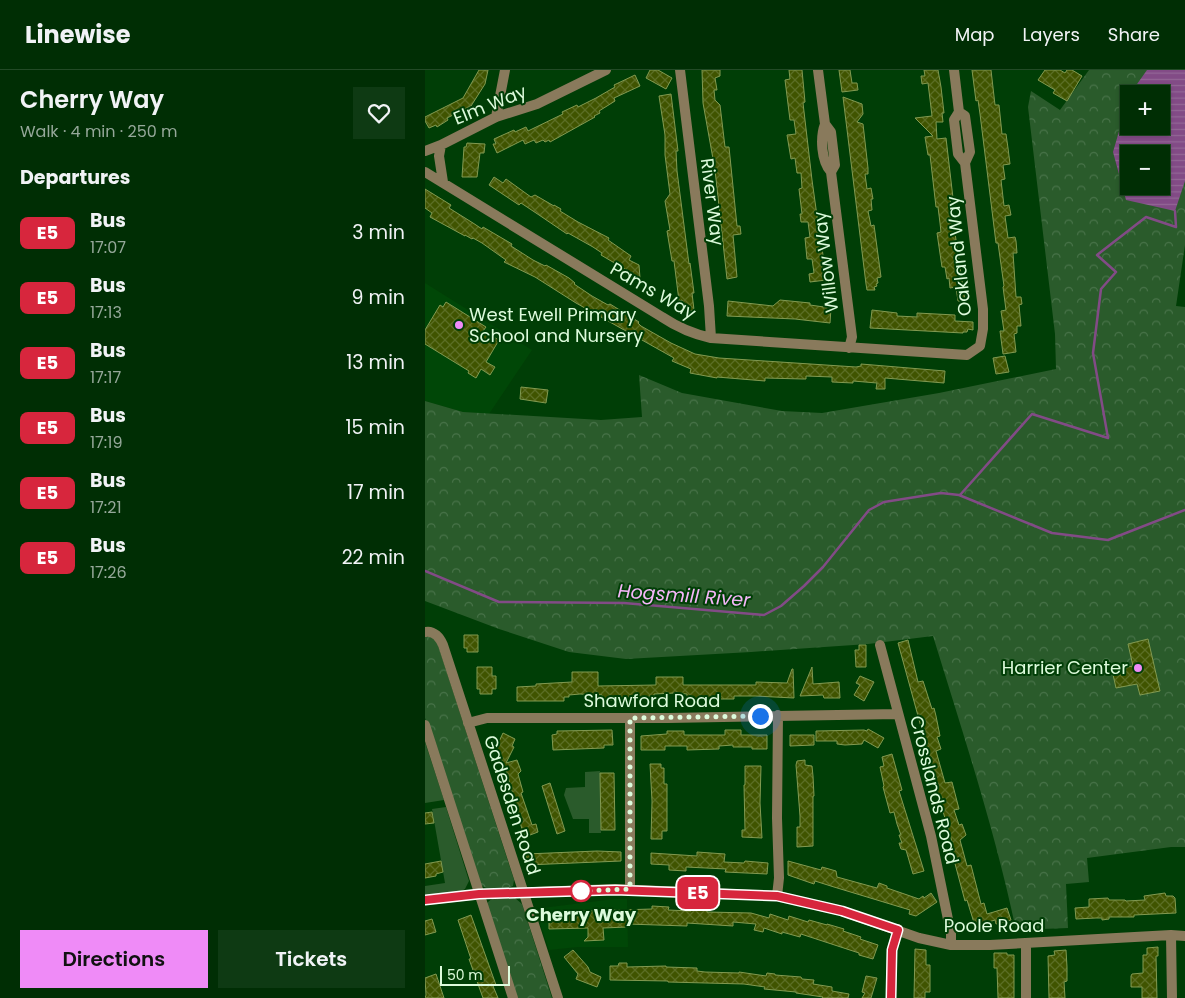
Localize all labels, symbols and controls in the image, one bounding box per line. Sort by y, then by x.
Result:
text: Linewise [25,18,131,51]
text: Map [955,22,995,47]
text: Layers [1023,22,1080,47]
text: Share [1108,22,1160,47]
street label: Elm Way [449,79,530,131]
text: Cherry Way [20,83,164,116]
map controls [1120,85,1170,195]
button: + [1120,85,1170,135]
button: heart [353,87,405,139]
text: Walk · 4 min · 250 m [20,120,178,143]
button: − [1120,145,1170,195]
street label: River Way [695,157,730,247]
text: Departures [20,164,130,191]
street label: Oakland Way [940,195,977,317]
text: Bus [90,207,126,234]
street label: Willow Way [807,210,844,314]
text: 3 min [352,219,405,246]
text: E5 [37,220,58,245]
text: 17:07 [90,236,126,259]
street label: Pams Way [606,256,701,325]
text: Bus [90,272,126,299]
text: 9 min [352,284,405,311]
text: E5 [37,285,58,310]
text: 17:13 [90,301,122,324]
place label: West Ewell Primary School and Nursery [469,302,643,348]
marker: West Ewell Primary School and Nursery [453,319,465,331]
text: Bus [90,337,126,364]
text: 13 min [346,349,405,376]
text: E5 [37,350,58,375]
text: 17:17 [90,366,121,389]
text: Bus [90,402,126,429]
text: 15 min [346,414,405,441]
text: E5 [37,415,58,440]
text: 17:19 [90,431,122,454]
text: Bus [90,467,126,494]
text: 17 min [347,479,405,506]
text: E5 [37,480,58,505]
text: 17:21 [90,496,122,519]
text: Bus [90,532,126,559]
text: 22 min [342,544,405,571]
text: E5 [37,545,58,570]
text: 17:26 [90,561,127,584]
water label: Hogsmill River [617,577,752,614]
place label: Harrier Center [1002,655,1128,680]
marker: Harrier Center [1132,662,1144,674]
street label: Shawford Road [584,688,720,713]
your location [748,704,773,729]
street label: Crosslands Road [904,713,965,867]
street label: Gadesden Road [478,732,547,878]
line badge: E5 [675,877,721,909]
marker: Cherry Way [570,880,592,902]
text: E5 [687,880,709,905]
place label: Cherry Way [526,902,637,927]
street label: Poole Road [944,913,1044,938]
button: Directions [20,930,208,988]
button: Tickets [218,930,405,988]
scale bar [440,963,510,986]
text: 50 m [447,965,483,985]

